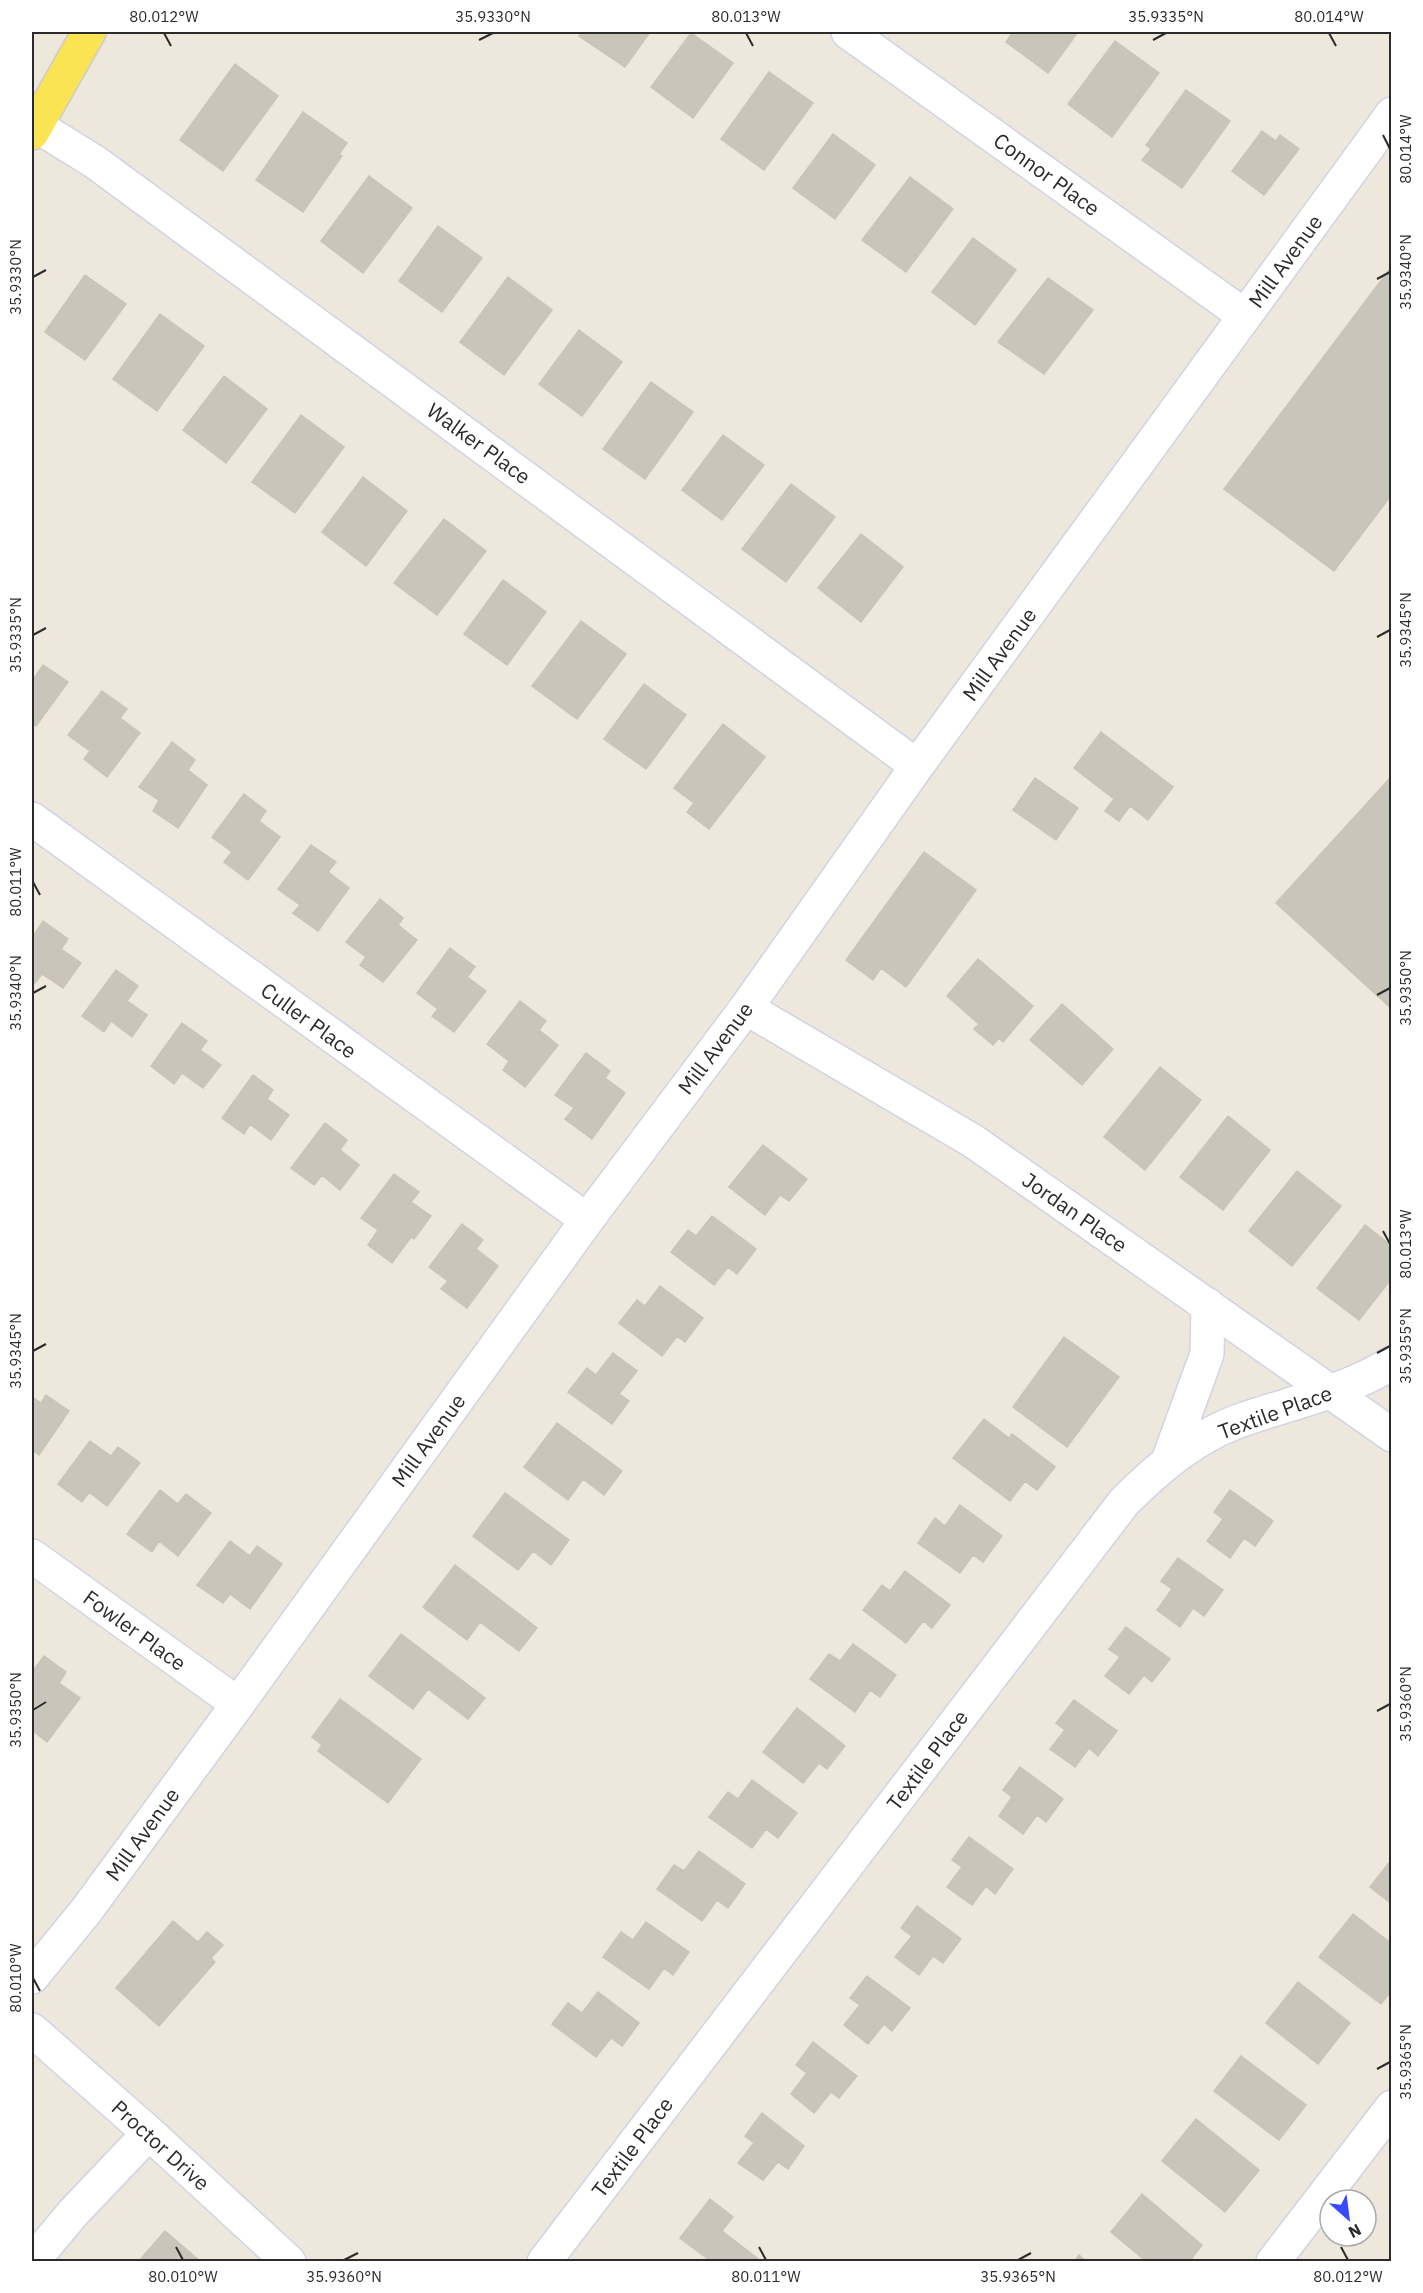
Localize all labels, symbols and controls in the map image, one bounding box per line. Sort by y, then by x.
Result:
text: 80.012°W [129,7,199,26]
text: 35.9330°N [455,7,531,26]
text: 80.013°W [711,7,781,26]
text: 35.9335°N [1128,7,1204,26]
text: 80.014°W [1294,7,1364,26]
text: 80.014°W [1396,114,1415,184]
street label: Connor Place [988,126,1106,222]
street label: Mill Avenue [1242,209,1328,313]
text: 35.9340°N [1396,234,1415,310]
text: 35.9330°N [6,239,25,315]
street label: Walker Place [421,396,537,490]
text: 35.9345°N [1396,592,1415,668]
text: 35.9335°N [6,597,25,673]
street label: Mill Avenue [956,602,1042,706]
text: 80.011°W [6,847,25,917]
text: 35.9350°N [1396,950,1415,1026]
text: 35.9340°N [6,955,25,1031]
street label: Culler Place [255,976,363,1064]
street label: Mill Avenue [671,996,759,1100]
street label: Jordan Place [1017,1166,1133,1258]
text: 80.013°W [1396,1209,1415,1279]
text: 35.9355°N [1396,1308,1415,1384]
text: 35.9345°N [6,1313,25,1389]
street label: Textile Place [1214,1378,1336,1446]
street label: Mill Avenue [385,1388,471,1492]
street label: Fowler Place [78,1583,192,1677]
text: 35.9360°N [1396,1666,1415,1742]
text: 35.9350°N [6,1672,25,1748]
street label: Textile Place [880,1704,974,1816]
street label: Mill Avenue [99,1782,185,1886]
text: 80.010°W [6,1943,25,2013]
text: 35.9365°N [1396,2024,1415,2100]
street label: Textile Place [585,2091,679,2203]
street label: Proctor Drive [106,2093,216,2197]
north arrow [1318,2188,1378,2248]
text: N [1345,2220,1365,2243]
text: 80.010°W [148,2267,218,2286]
text: 35.9360°N [306,2267,382,2286]
text: 80.011°W [731,2267,801,2286]
text: 35.9365°N [980,2267,1056,2286]
text: 80.012°W [1313,2267,1383,2286]

